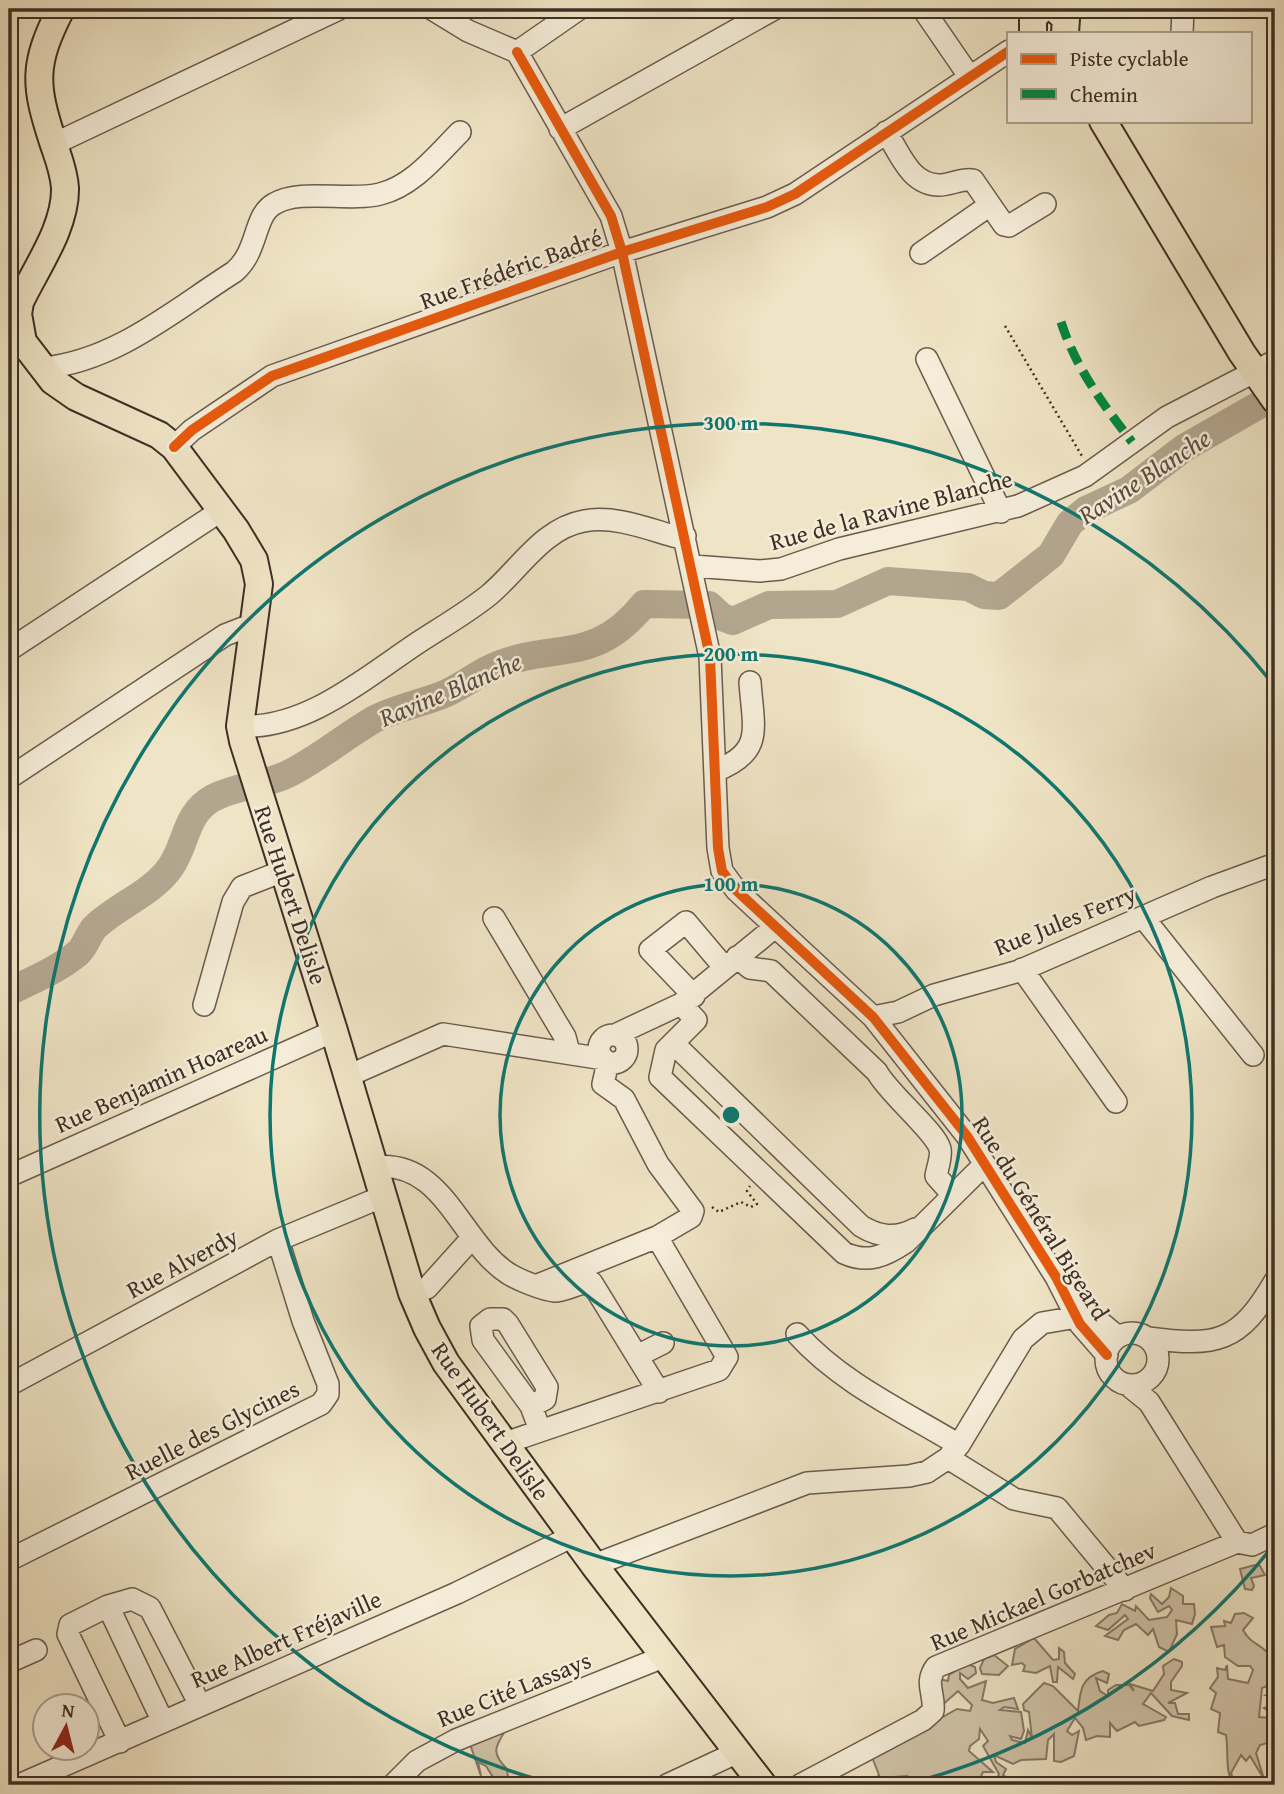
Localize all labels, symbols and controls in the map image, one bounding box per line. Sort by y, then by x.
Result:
legend [1007,32,1252,122]
text: Piste cyclable [1070,43,1189,74]
text: Chemin [1070,79,1138,110]
street label: Rue Frédéric Badré [415,220,607,318]
text: 300 m [703,407,759,438]
water label: Ravine Blanche [1069,418,1218,534]
street label: Rue de la Ravine Blanche [766,461,1016,559]
text: 200 m [703,638,759,669]
water label: Ravine Blanche [372,641,527,737]
street label: Rue Hubert Delisle [246,801,336,989]
text: 100 m [703,868,759,899]
street label: Rue Jules Ferry [989,876,1141,964]
street label: Rue Benjamin Hoareau [49,1016,273,1142]
centre of rings [719,1103,743,1127]
street label: Rue du Général Bigeard [964,1109,1118,1327]
street label: Rue Alverdy [120,1219,244,1307]
street label: Rue Hubert Delisle [423,1335,559,1507]
street label: Ruelle des Glycines [119,1371,305,1489]
street label: Rue Mickael Gorbatchev [925,1533,1161,1659]
street label: Rue Albert Fréjaville [185,1581,387,1697]
street label: Rue Cité Lassays [432,1642,596,1736]
north arrow [32,1692,102,1762]
text: N [60,1695,76,1725]

